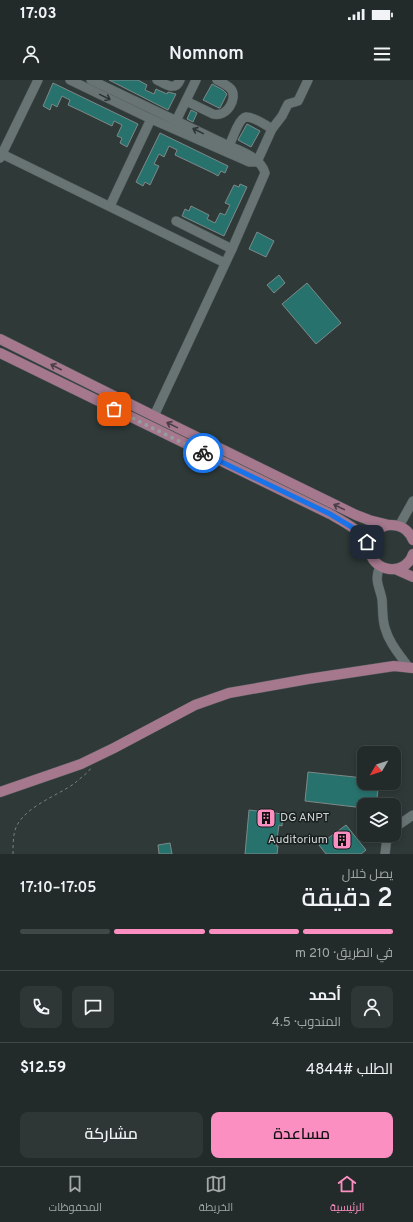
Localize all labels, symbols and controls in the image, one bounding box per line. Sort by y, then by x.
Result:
text: 17:03 [20,5,57,24]
icon: person [20,43,42,65]
text: Nomnom [169,43,244,66]
icon: menu [371,43,393,65]
one-way arrow [99,94,111,101]
one-way arrow [192,127,204,134]
one-way arrow [50,363,62,370]
pin [97,392,131,426]
icon: bag [103,398,125,420]
one-way arrow [167,421,179,428]
courier [183,433,223,473]
icon: bike [192,442,214,464]
one-way arrow [334,503,346,510]
pin [350,525,384,559]
icon: home [356,531,378,553]
north arrow [357,746,401,790]
map controls [357,746,401,842]
button: layers [357,798,401,842]
building icon: DG ANPT [255,807,277,829]
place label: DG ANPT [280,810,330,826]
building icon: Auditorium [331,829,353,851]
place label: Auditorium [268,832,328,848]
text: يصل خلال [342,867,393,883]
text: 17:05–17:10 [20,879,97,898]
text: 2 دقيقة [301,883,393,916]
text: في الطريق · 210 m [295,946,393,962]
button: phone [20,986,62,1028]
button: chat [72,986,114,1028]
button: person [351,986,393,1028]
text: أحمد [309,987,341,1006]
text: المندوب · 4.5 [272,1015,341,1031]
text: $12.59 [20,1059,66,1078]
text: الطلب #4844 [306,1061,393,1080]
button: مشاركة [20,1112,203,1158]
button: مساعدة [211,1112,393,1158]
tab: المحفوظات [48,1173,102,1217]
tab: الخريطة [199,1173,233,1217]
tab: الرئيسية [330,1173,365,1217]

